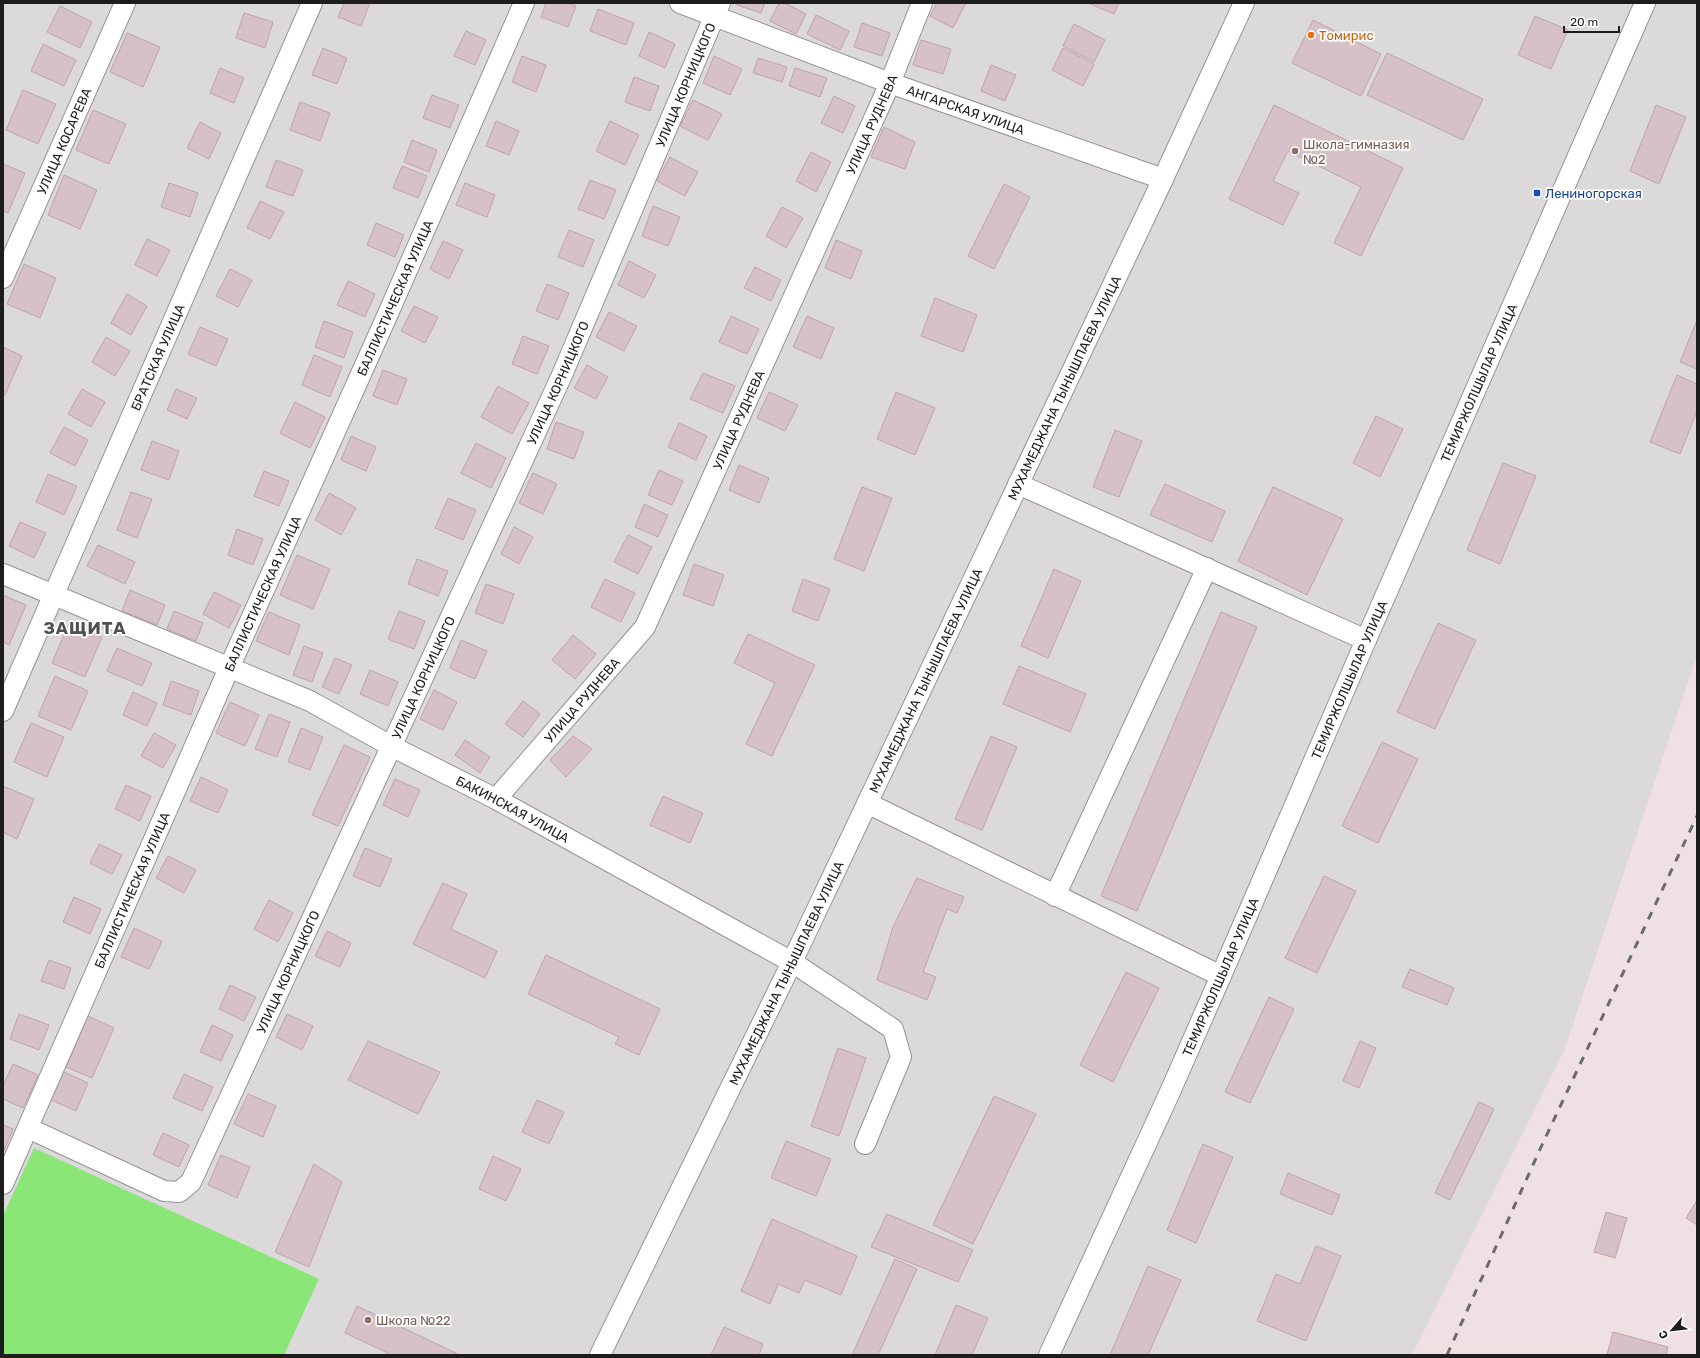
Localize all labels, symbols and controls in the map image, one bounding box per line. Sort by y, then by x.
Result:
scale bar [1564,8,1619,34]
text: 20 m [1570,15,1598,29]
street label: УЛИЦА КОРНИЦКОГО [652,20,718,149]
place label: Томирис [1319,28,1374,43]
marker: Томирис [1306,30,1316,40]
street label: УЛИЦА РУДНЕВА [843,72,900,176]
street label: АНГАРСКАЯ УЛИЦА [905,82,1027,137]
street label: УЛИЦА КОСАРЕВА [34,85,94,197]
place label: Школа-гимназия №2 [1303,137,1410,167]
marker: Школа-гимназия №2 [1290,146,1300,156]
place label: Лениногорская [1545,186,1642,201]
marker: Лениногорская [1532,188,1542,198]
street label: БАЛЛИСТИЧЕСКАЯ УЛИЦА [354,217,436,378]
street label: МУХАМЕДЖАНА ТЫНЫШПАЕВА УЛИЦА [1005,273,1124,502]
street label: БРАТСКАЯ УЛИЦА [128,301,187,413]
street label: ТЕМИРЖОЛШЫЛАР УЛИЦА [1437,301,1520,464]
street label: УЛИЦА КОРНИЦКОГО [524,319,592,447]
street label: УЛИЦА РУДНЕВА [710,367,767,472]
street label: БАЛЛИСТИЧЕСКАЯ УЛИЦА [221,513,304,674]
street label: МУХАМЕДЖАНА ТЫНЫШПАЕВА УЛИЦА [866,565,985,795]
street label: ТЕМИРЖОЛШЫЛАР УЛИЦА [1308,598,1390,761]
street label: УЛИЦА КОРНИЦКОГО [388,613,458,741]
district label: ЗАЩИТА [43,618,127,638]
street label: УЛИЦА РУДНЕВА [541,654,623,745]
street label: БАКИНСКАЯ УЛИЦА [454,773,572,846]
street label: БАЛЛИСТИЧЕСКАЯ УЛИЦА [91,809,173,970]
street label: МУХАМЕДЖАНА ТЫНЫШПАЕВА УЛИЦА [726,858,846,1087]
street label: ТЕМИРЖОЛШЫЛАР УЛИЦА [1179,895,1261,1059]
street label: УЛИЦА КОРНИЦКОГО [253,908,322,1035]
north arrow [1652,1310,1692,1350]
place label: Школа №22 [376,1313,451,1328]
marker: Школа №22 [363,1315,373,1325]
text: С [1656,1328,1671,1341]

